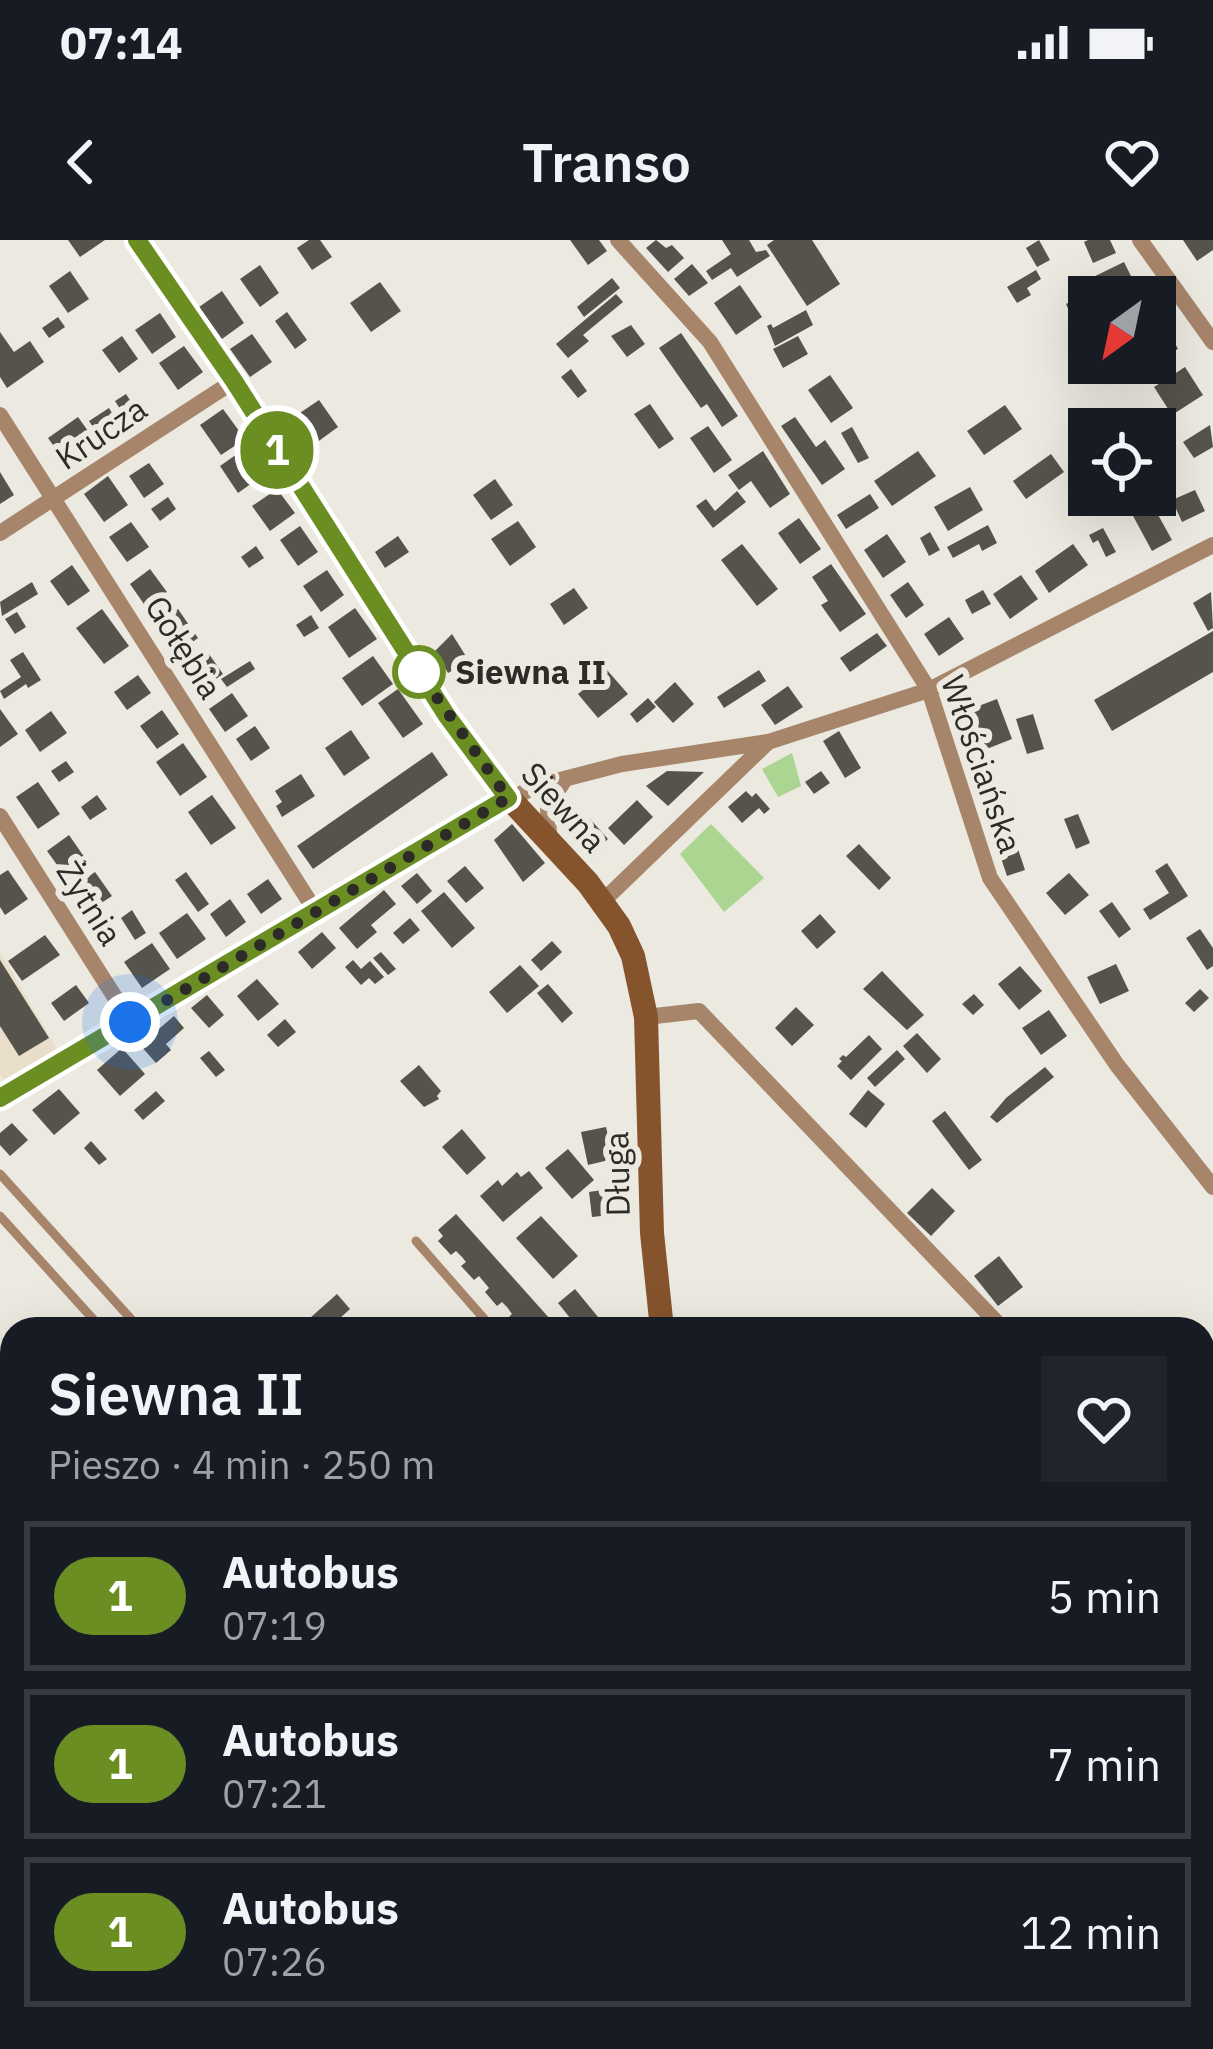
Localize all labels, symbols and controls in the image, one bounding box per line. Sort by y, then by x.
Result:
text: 07:14 [60,13,183,71]
text: Transo [522,127,691,197]
icon: back [48,129,114,195]
icon: heart [1099,129,1165,195]
north arrow [1068,276,1176,384]
map controls [1068,276,1176,516]
street label: Krucza [47,387,155,479]
button: locate [1068,408,1176,516]
line badge: 1 [238,411,316,489]
text: 1 [264,422,290,477]
street label: Gołębia [136,587,233,706]
marker: Siewna II [394,647,444,697]
place label: Siewna II [455,650,606,693]
street label: Włościańska [932,669,1033,858]
street label: Siewna [513,752,616,861]
street label: Żytnia [48,852,133,953]
your location [100,992,160,1052]
street label: Długa [594,1131,639,1217]
button: heart [1041,1356,1167,1482]
text: Siewna II [48,1357,304,1431]
text: Pieszo · 4 min · 250 m [48,1439,435,1490]
text: Autobus [222,1542,399,1600]
text: 5 min [1047,1567,1161,1625]
text: 1 [107,1568,133,1623]
text: 07:19 [222,1600,327,1651]
text: Autobus [222,1710,399,1768]
text: 7 min [1047,1735,1161,1793]
text: 1 [107,1736,133,1791]
text: 07:21 [222,1768,327,1819]
text: Autobus [222,1878,399,1936]
text: 12 min [1020,1903,1161,1961]
text: 1 [107,1904,133,1959]
text: 07:26 [222,1936,327,1987]

